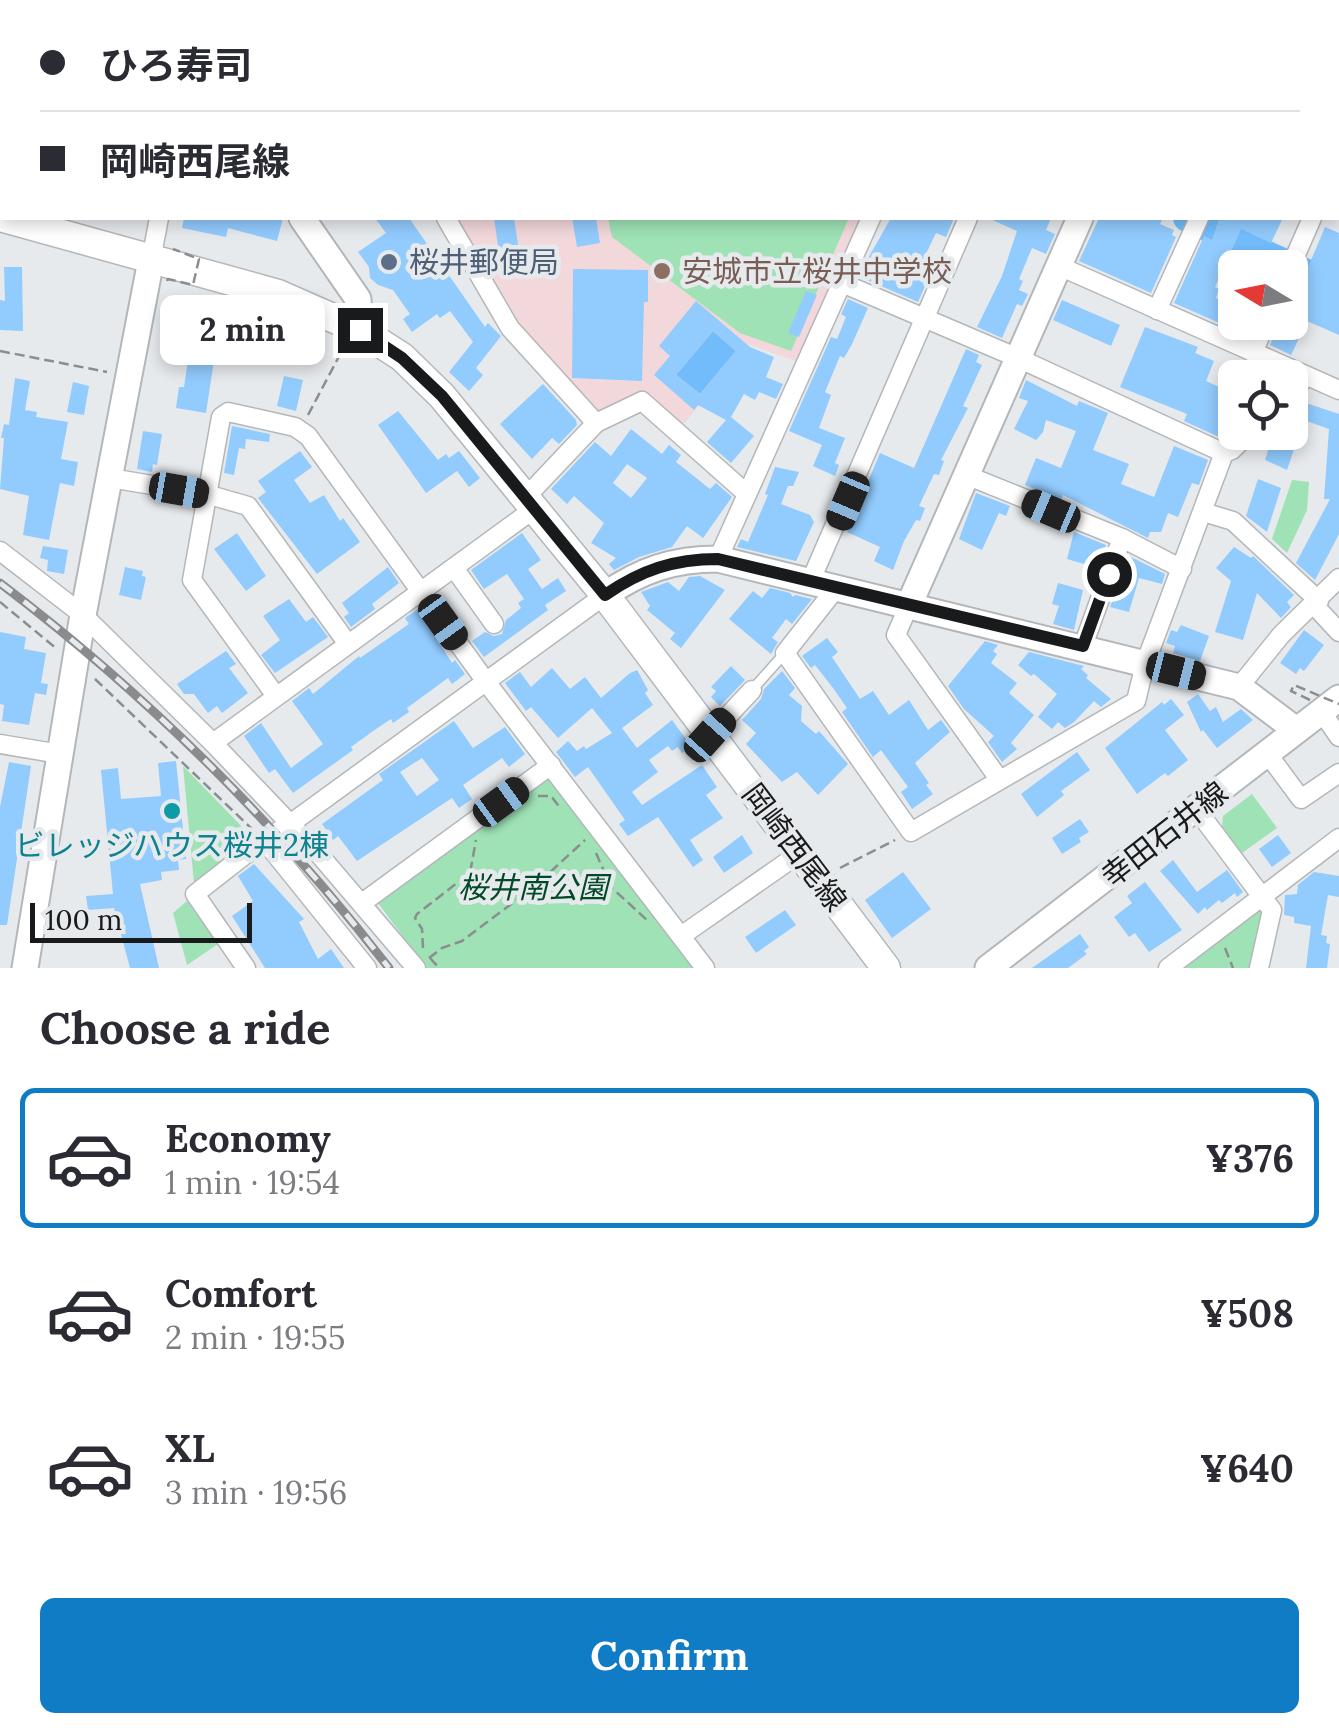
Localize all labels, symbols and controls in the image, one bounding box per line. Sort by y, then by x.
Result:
text: ひろ寿司 [100,41,252,89]
text: 岡崎西尾線 [100,137,290,185]
place label: 桜井郵便局 [409,243,559,281]
north arrow [1218,250,1308,340]
map controls [1218,250,1308,450]
marker: 桜井郵便局 [378,251,400,273]
place label: 安城市立桜井中学校 [682,252,952,290]
marker: 安城市立桜井中学校 [651,260,673,282]
callout: 2 min [160,295,325,365]
route end [338,308,383,353]
text: 2 min [200,309,285,350]
button: locate [1218,360,1308,450]
car [822,468,874,534]
car [147,470,211,510]
car [1018,485,1084,537]
route start [1087,552,1132,597]
car [413,589,473,655]
car [1143,649,1209,693]
car [679,703,741,767]
car [468,772,534,832]
street label: 幸田石井線 [1093,773,1235,895]
street label: 岡崎西尾線 [735,776,855,918]
marker: ビレッジハウス桜井2棟 [161,800,183,822]
place label: ビレッジハウス桜井2棟 [15,826,329,864]
park label: 桜井南公園 [458,868,612,906]
scale bar [30,898,252,943]
text: 100 m [45,902,122,938]
text: Choose a ride [40,999,330,1056]
icon: car [45,1113,135,1203]
text: Economy [165,1114,331,1162]
text: ¥376 [1206,1134,1294,1182]
text: 1 min · 19:54 [165,1162,340,1203]
icon: car [45,1268,135,1358]
text: Comfort [165,1269,317,1317]
text: ¥508 [1200,1289,1294,1337]
text: 2 min · 19:55 [165,1317,345,1358]
icon: car [45,1423,135,1513]
text: XL [165,1424,215,1472]
text: ¥640 [1200,1444,1294,1492]
text: 3 min · 19:56 [165,1472,347,1513]
button: Confirm [40,1598,1299,1713]

